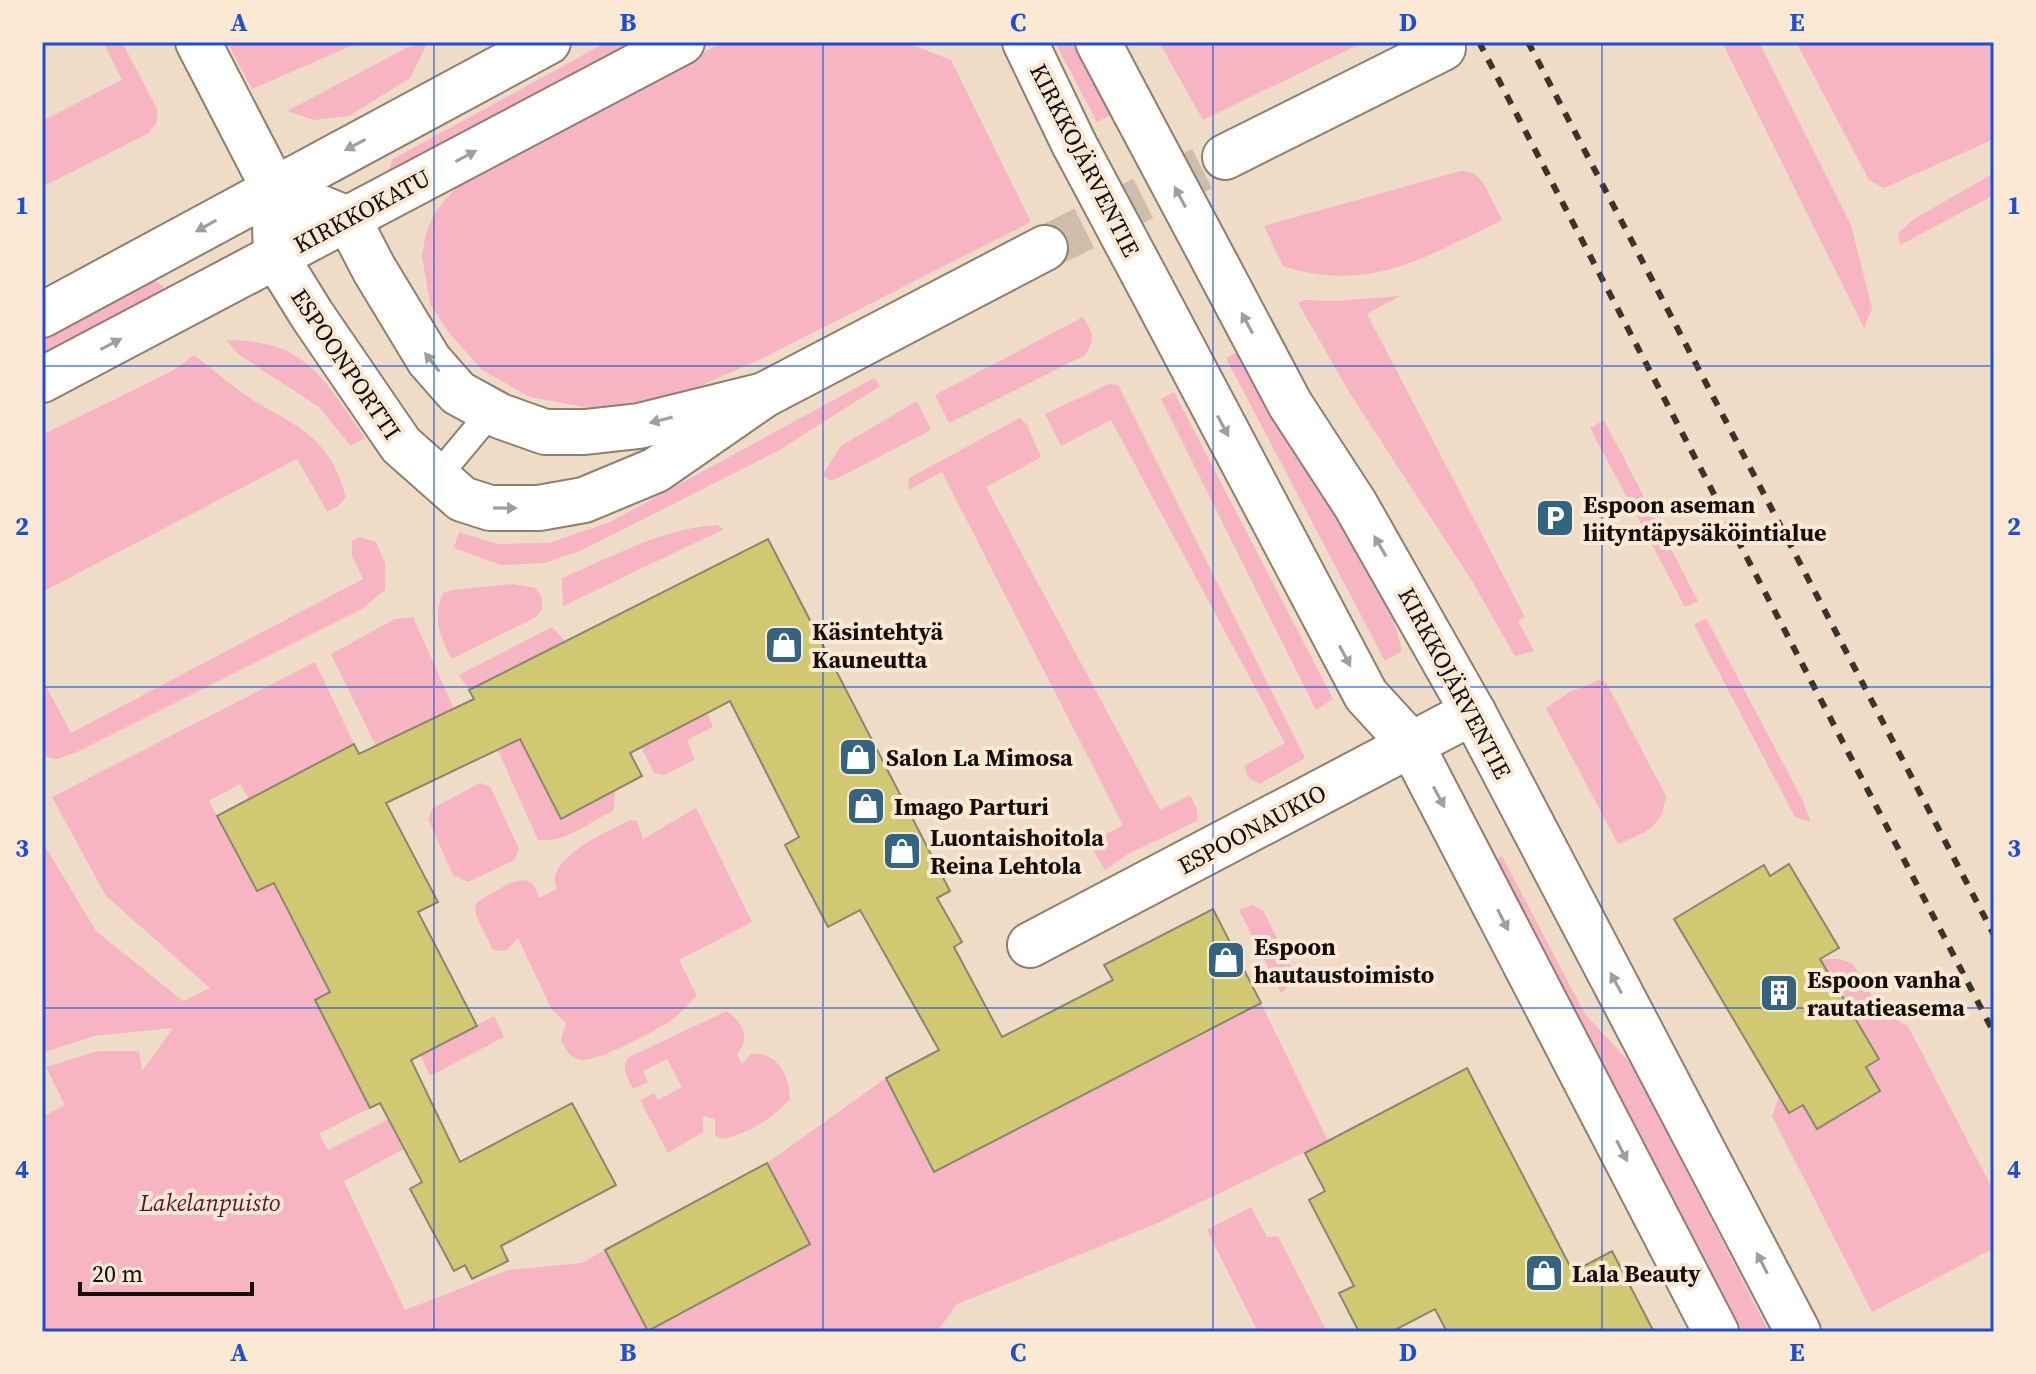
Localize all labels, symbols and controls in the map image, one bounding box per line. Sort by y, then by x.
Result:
text: A [230,4,248,40]
text: B [620,4,637,40]
text: C [1010,4,1026,40]
text: D [1399,4,1417,40]
text: E [1789,4,1805,40]
street label: KIRKKOJÄRVENTIE [1022,58,1148,262]
one-way arrow [344,138,367,152]
one-way arrow [455,150,478,163]
street label: KIRKKOKATU [288,161,436,261]
one-way arrow [1174,186,1187,209]
text: 1 [15,187,29,223]
text: 1 [2007,187,2021,223]
one-way arrow [194,220,217,233]
street label: ESPOONPORTTI [283,282,409,446]
one-way arrow [1240,311,1254,334]
one-way arrow [100,338,122,352]
one-way arrow [425,352,441,372]
one-way arrow [1217,414,1230,437]
one-way arrow [649,415,674,427]
place label: Espoon aseman liityntäpysäköintialue [1583,488,1827,549]
parking icon: Espoon aseman liityntäpysäköintialue [1534,497,1576,539]
one-way arrow [493,502,518,514]
text: 2 [15,508,29,544]
text: 2 [2007,508,2021,544]
one-way arrow [1373,535,1387,557]
street label: KIRKKOJÄRVENTIE [1391,581,1519,785]
place label: Käsintehtyä Kauneutta [812,615,943,676]
shop icon: Käsintehtyä Kauneutta [763,624,805,666]
one-way arrow [1338,644,1351,667]
shop icon: Salon La Mimosa [837,736,879,778]
place label: Salon La Mimosa [886,741,1073,774]
street label: ESPOONAUKIO [1172,776,1332,882]
shop icon: Imago Parturi [845,785,887,827]
one-way arrow [1433,786,1446,809]
place label: Imago Parturi [894,790,1049,823]
place label: Luontaishoitola Reina Lehtola [930,821,1104,882]
text: 3 [15,830,29,866]
shop icon: Luontaishoitola Reina Lehtola [881,830,923,872]
text: 3 [2007,830,2021,866]
one-way arrow [1496,908,1510,931]
place label: Espoon hautaustoimisto [1254,930,1434,991]
shop icon: Espoon hautaustoimisto [1205,939,1247,981]
place label: Espoon vanha rautatieasema [1807,963,1965,1024]
one-way arrow [1609,972,1623,994]
building icon: Espoon vanha rautatieasema [1758,972,1800,1014]
one-way arrow [1615,1139,1629,1162]
text: 4 [15,1151,29,1187]
text: 4 [2007,1151,2021,1187]
park label: Lakelanpuisto [138,1186,281,1219]
scale bar [80,1246,252,1296]
one-way arrow [1755,1251,1769,1274]
shop icon: Lala Beauty [1523,1252,1565,1294]
text: 20 m [92,1257,143,1290]
place label: Lala Beauty [1572,1257,1701,1290]
text: A [230,1334,248,1370]
text: B [620,1334,637,1370]
text: C [1010,1334,1026,1370]
text: D [1399,1334,1417,1370]
text: E [1789,1334,1805,1370]

